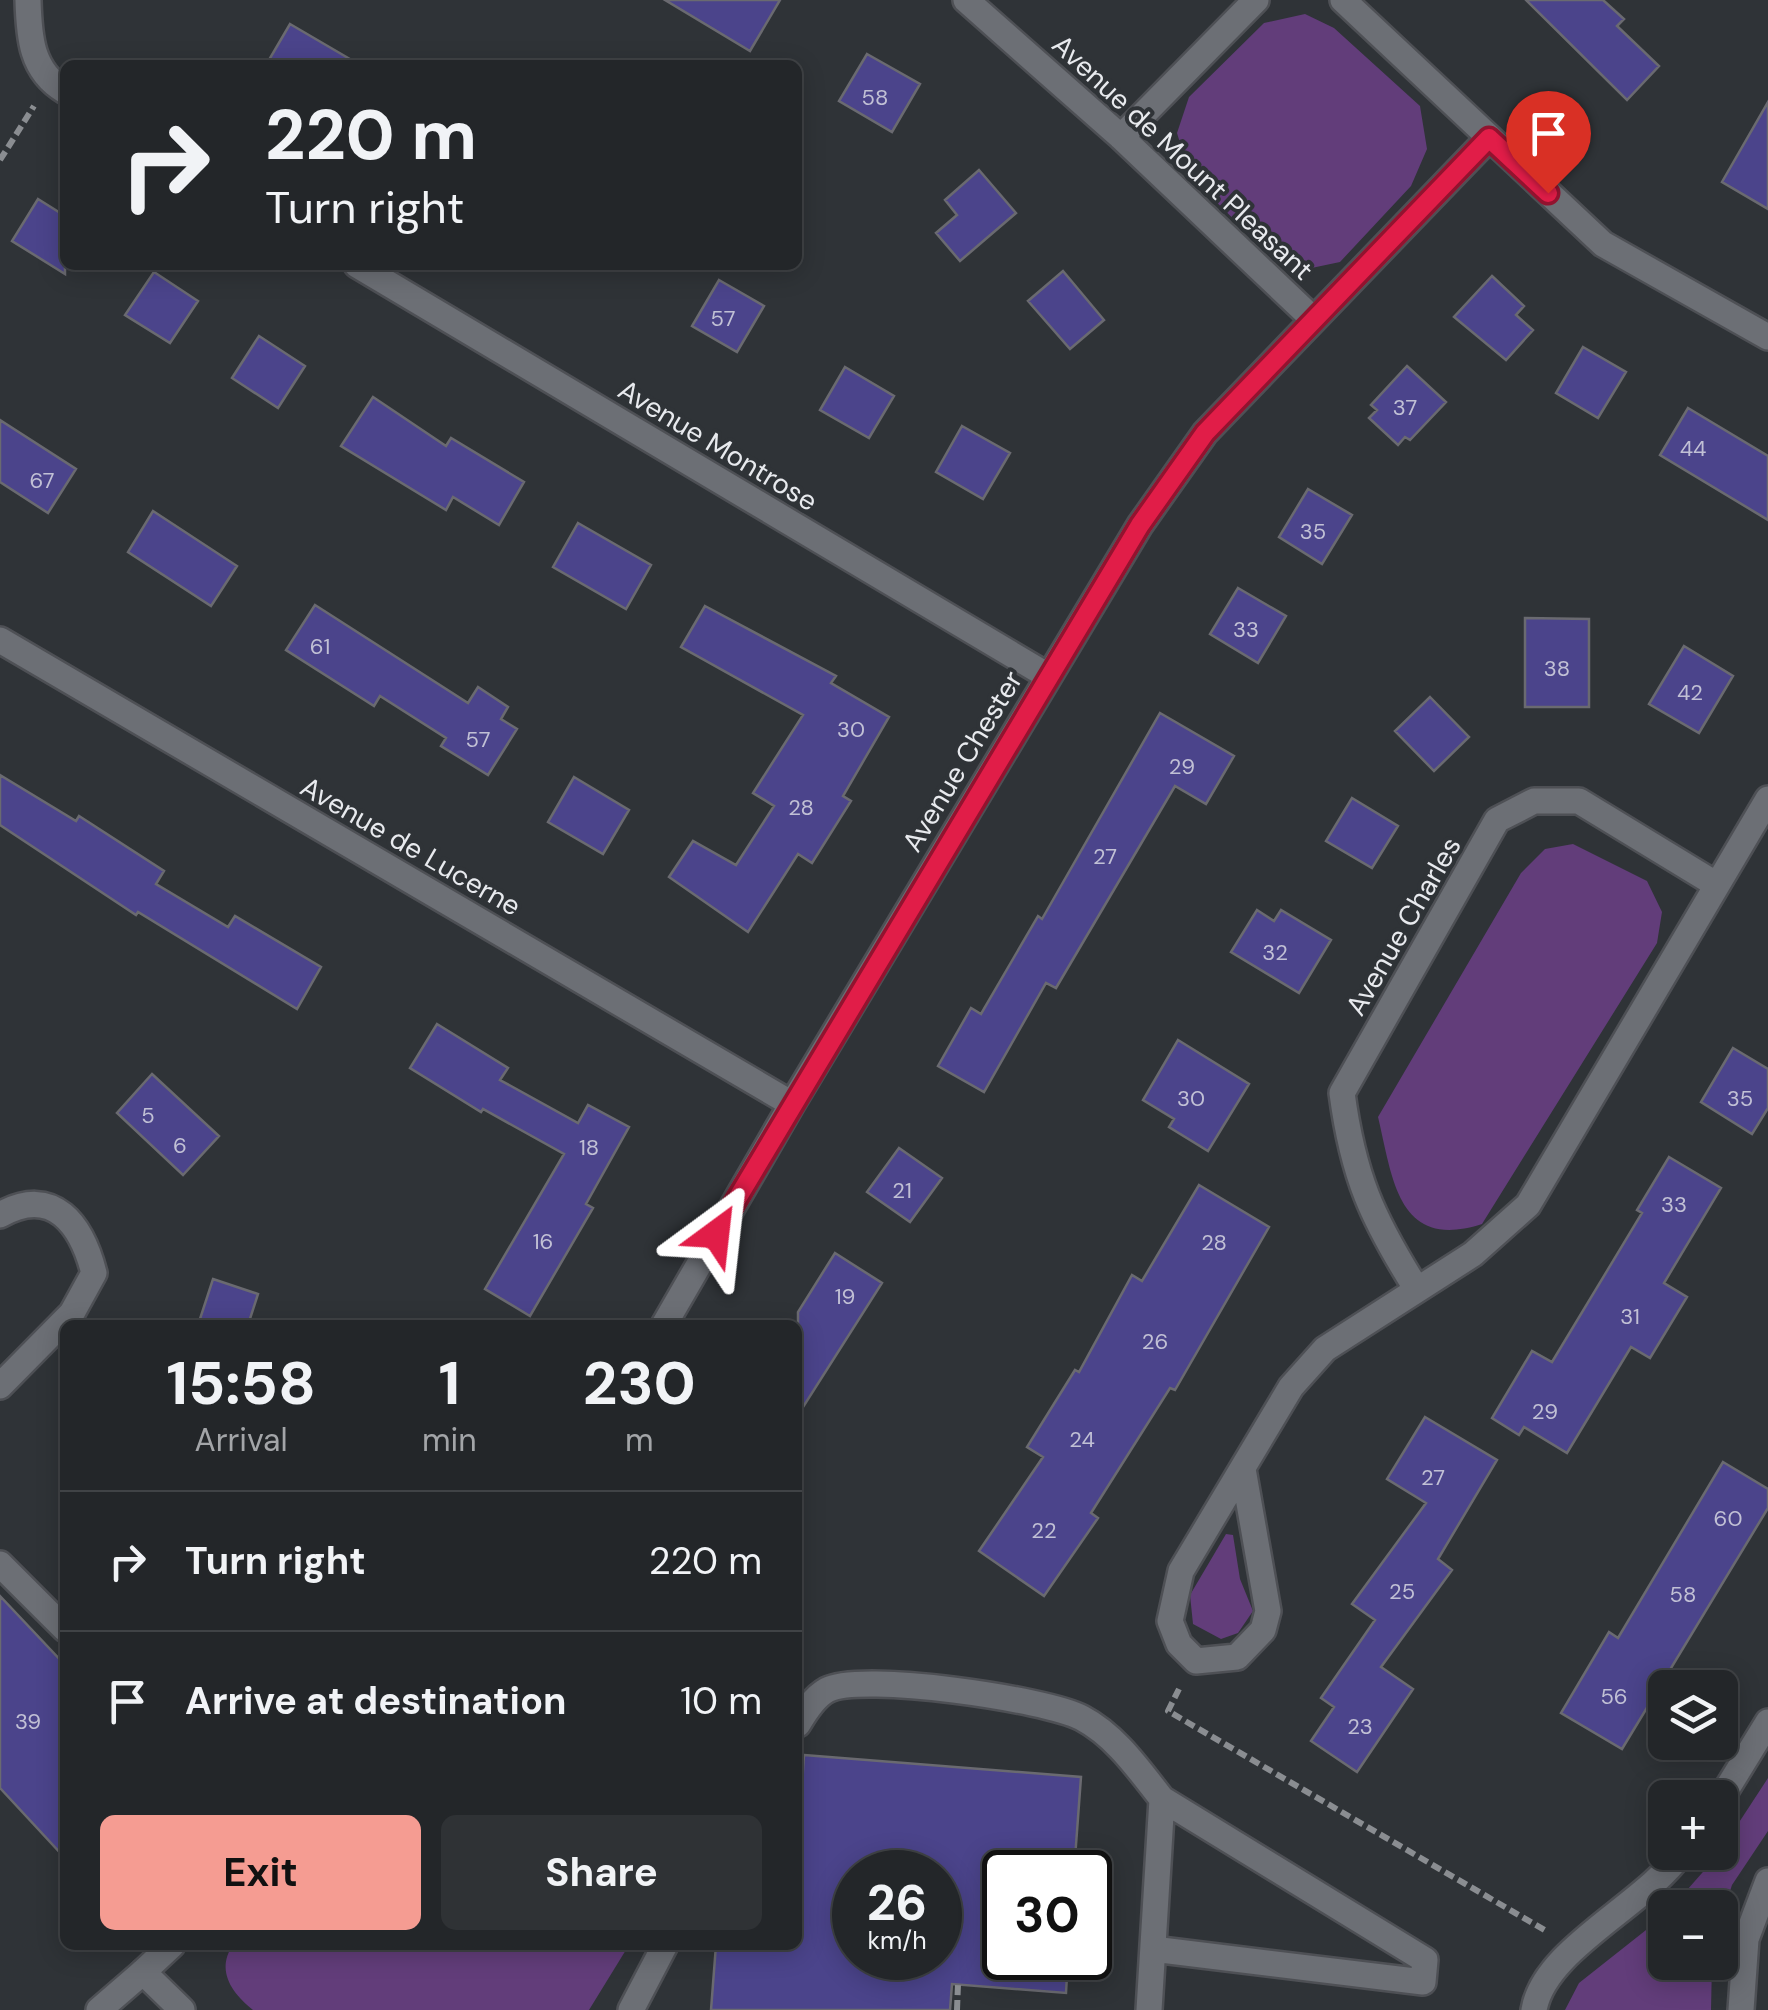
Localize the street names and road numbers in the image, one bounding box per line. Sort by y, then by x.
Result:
street label: Avenue de Mount Pleasant [1044,26,1321,288]
street label: Avenue Montrose [611,371,824,520]
street label: Avenue Chester [894,664,1031,859]
street label: Avenue de Lucerne [294,768,528,925]
street label: Avenue Charles [1337,830,1470,1022]

